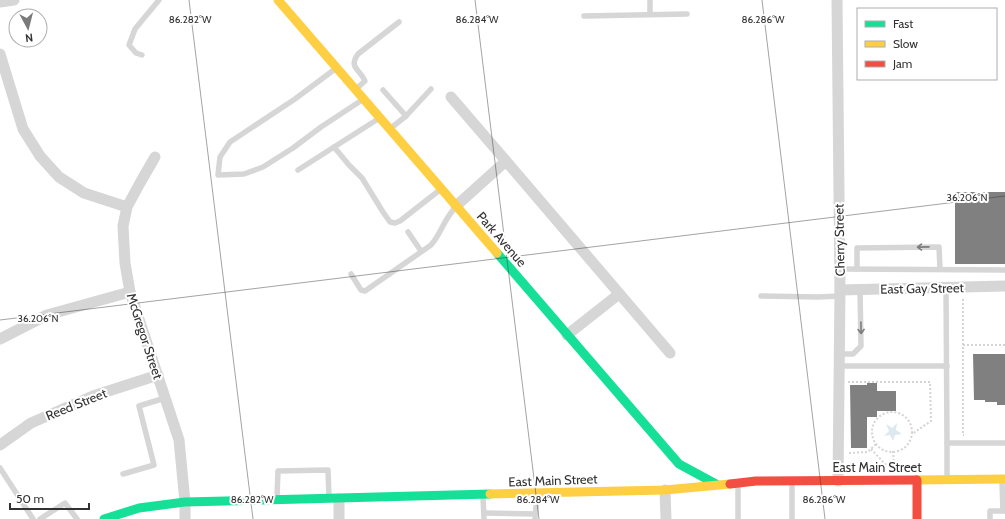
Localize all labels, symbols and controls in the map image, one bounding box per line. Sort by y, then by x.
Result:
north arrow [8,8,48,48]
legend [857,8,997,80]
text: 86.282°W [169,13,212,26]
text: 86.284°W [455,13,499,26]
text: 86.286°W [741,13,785,26]
text: Fast [893,16,913,31]
text: N [25,31,34,45]
text: Slow [893,36,918,51]
text: Jam [892,56,912,71]
text: 36.206°N [947,191,987,204]
street label: Cherry Street [830,203,848,277]
street label: Park Avenue [474,208,530,270]
one-way arrow [917,243,930,251]
street label: East Gay Street [880,279,965,297]
street label: McGregor Street [124,291,167,382]
text: 36.206°N [18,312,58,325]
one-way arrow [857,321,864,334]
street label: Reed Street [43,384,109,423]
street label: East Main Street [832,459,922,475]
street label: East Main Street [508,470,598,490]
scale bar [10,485,89,511]
text: 50 m [16,491,44,506]
text: 86.282°W [231,493,274,506]
text: 86.284°W [516,493,560,506]
text: 86.286°W [802,493,846,506]

